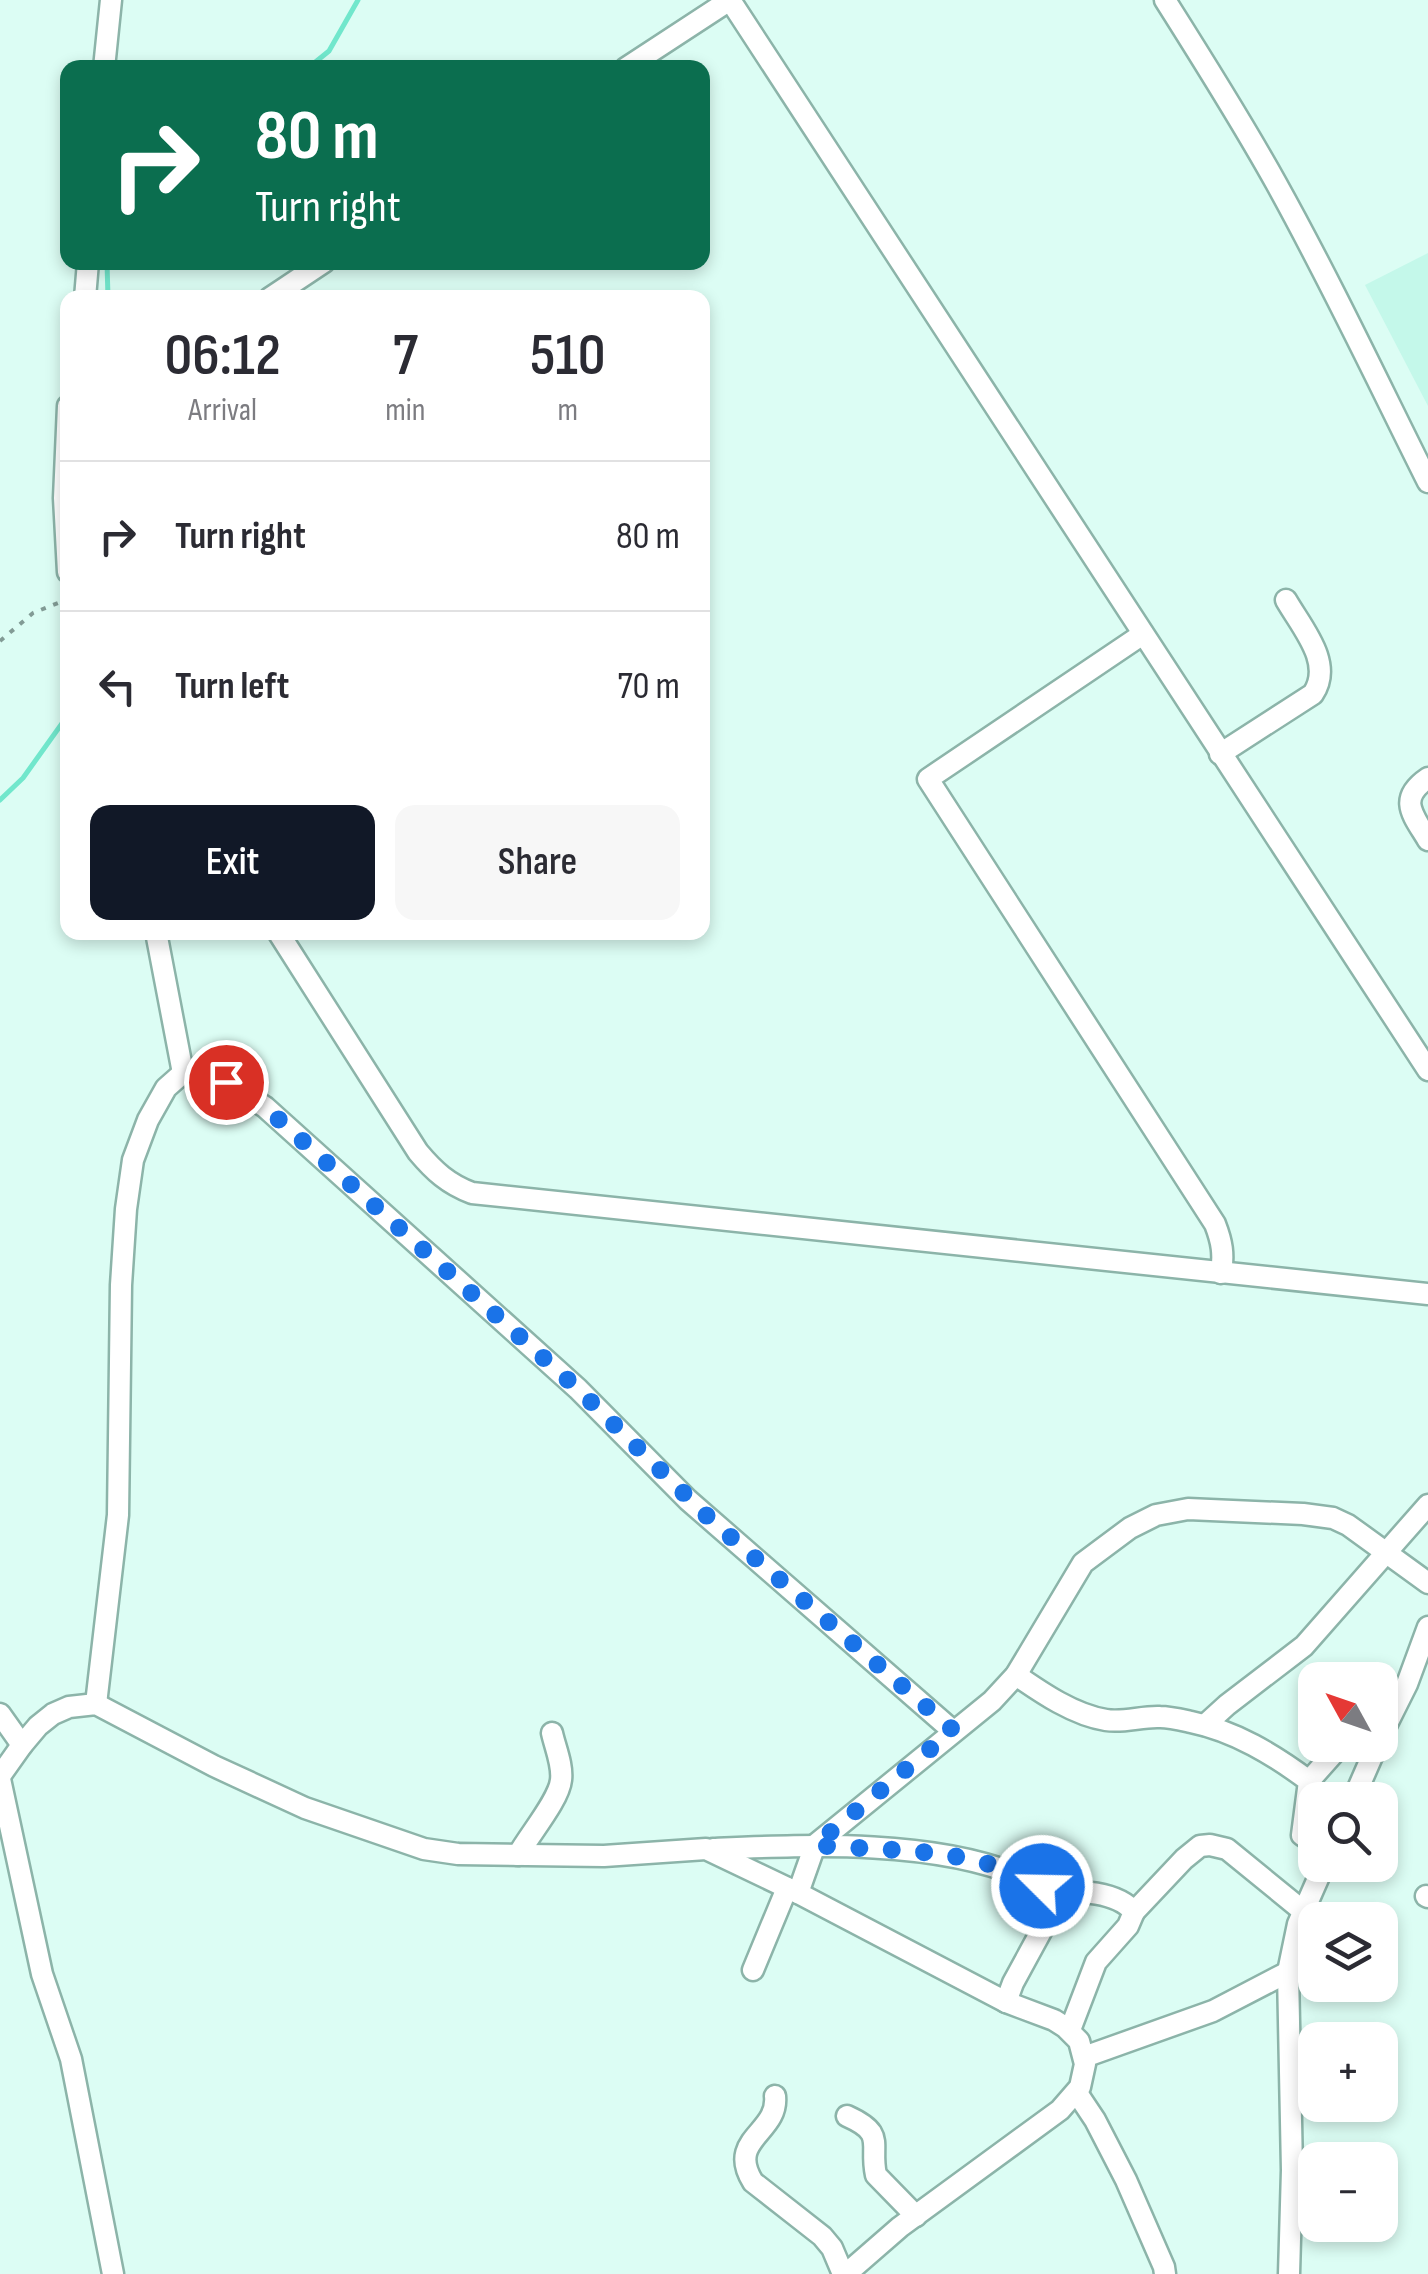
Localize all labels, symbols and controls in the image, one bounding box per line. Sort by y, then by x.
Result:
text: 80 m [255,95,379,179]
icon: right [90,100,220,230]
text: Turn right [255,180,401,235]
text: 06:12 [164,320,281,392]
text: 7 [393,320,418,392]
text: 510 [530,320,606,392]
text: Arrival [188,391,257,430]
text: min [385,391,426,430]
text: m [557,391,578,430]
icon: right [90,509,145,564]
text: Turn right [175,514,306,559]
text: 80 m [616,514,680,559]
icon: left [90,659,145,714]
text: Turn left [175,664,289,709]
text: 70 m [618,664,680,709]
button: Exit [90,805,375,920]
button: Share [395,805,680,920]
pin [184,1040,269,1125]
icon: arrive [199,1055,254,1110]
north arrow [1298,1662,1398,1762]
map controls [1298,1662,1398,2242]
button: search [1298,1782,1398,1882]
position arrow [990,1834,1094,1938]
button: layers [1298,1902,1398,2002]
button: + [1298,2022,1398,2122]
button: − [1298,2142,1398,2242]

